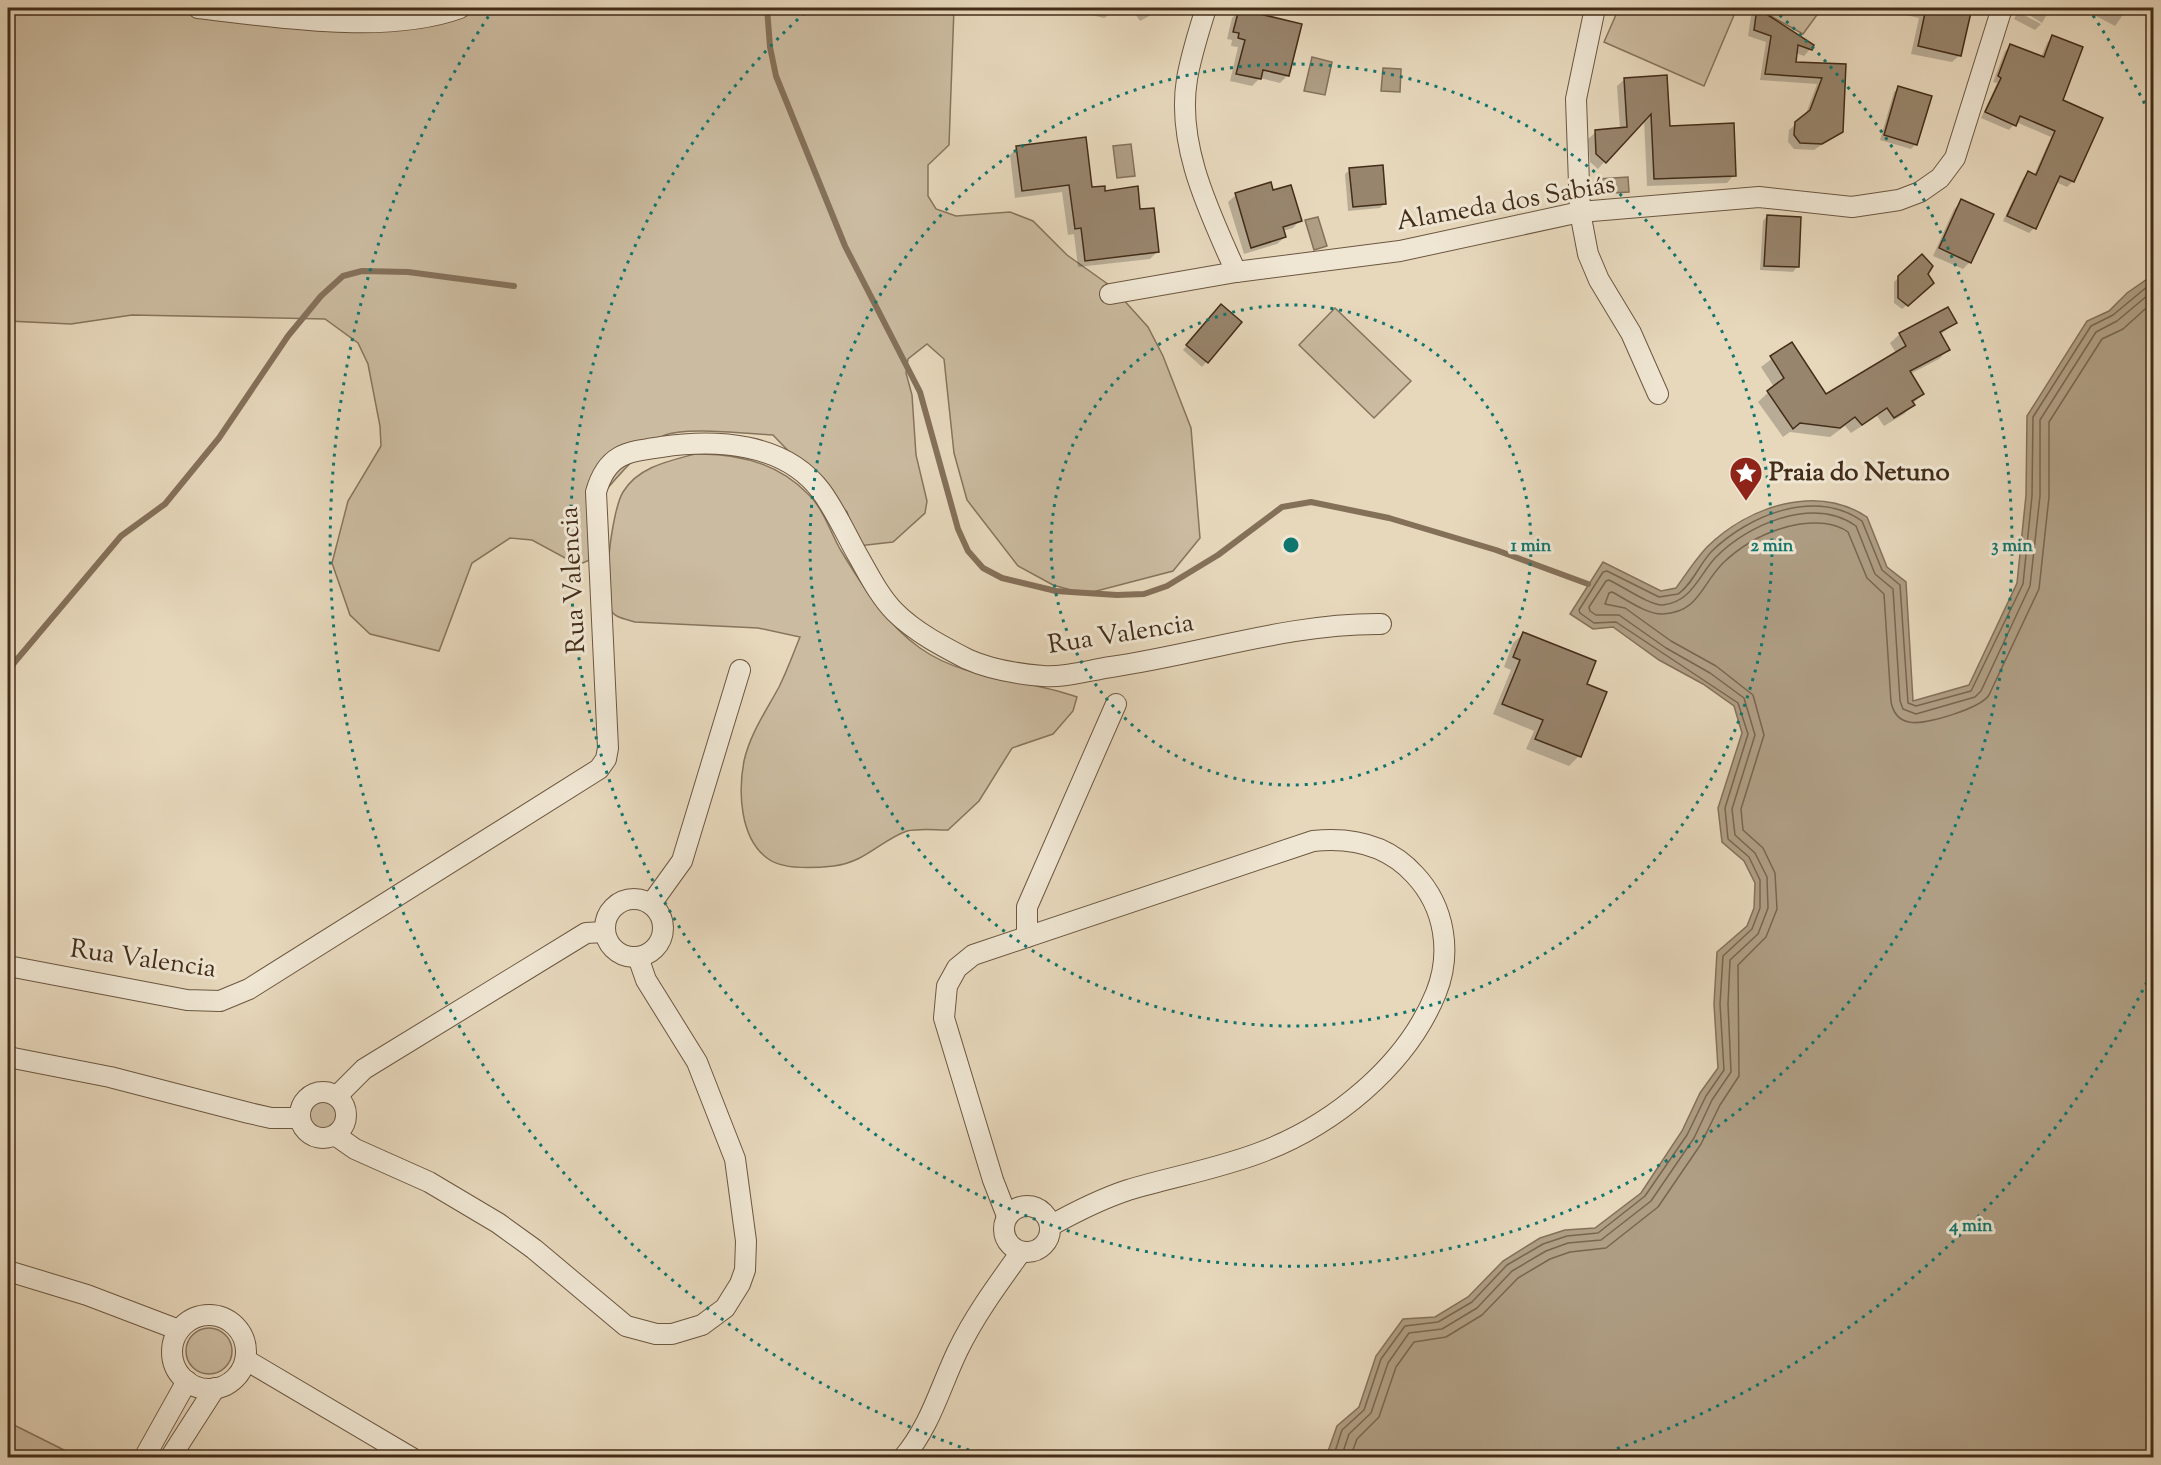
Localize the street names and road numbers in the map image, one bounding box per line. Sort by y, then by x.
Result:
street label: Alameda dos Sabiás [1394,167,1618,241]
street label: Rua Valencia [552,506,596,654]
street label: Rua Valencia [1045,605,1197,665]
street label: Rua Valencia [68,931,218,989]

